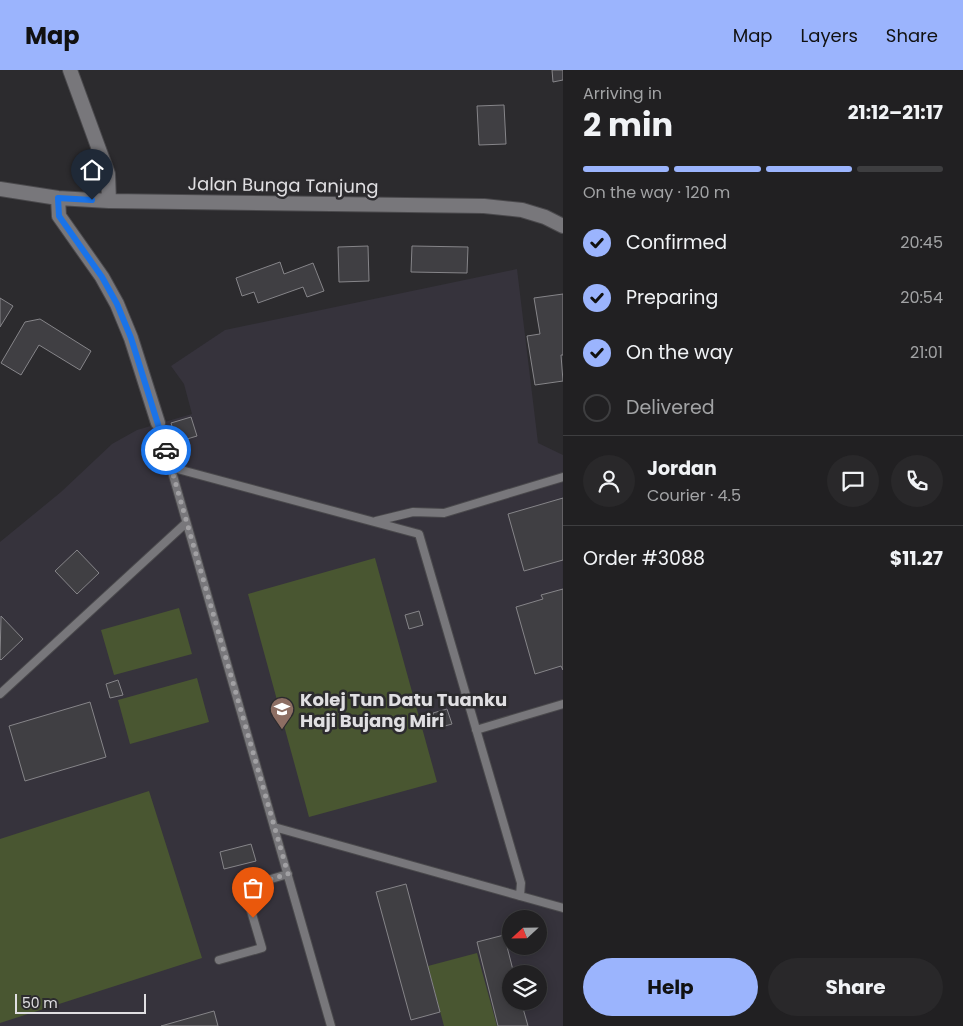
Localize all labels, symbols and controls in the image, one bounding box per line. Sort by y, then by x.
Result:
text: Map [25,19,80,52]
text: Map [733,23,773,48]
text: Layers [801,23,858,48]
text: Share [886,23,938,48]
text: Arriving in [583,82,662,105]
text: 21:12–21:17 [848,99,943,126]
text: 2 min [583,102,673,147]
pin [71,149,113,200]
icon: home [78,156,106,184]
street label: Jalan Bunga Tanjung [187,171,379,199]
text: On the way · 120 m [583,181,730,204]
icon: check [583,229,611,257]
text: Confirmed [626,229,727,256]
text: 20:45 [900,231,943,254]
icon: check [583,284,611,312]
text: Preparing [626,284,718,311]
text: 20:54 [900,286,943,309]
icon: check [583,339,611,367]
text: On the way [626,339,733,366]
text: 21:01 [910,341,943,364]
text: Delivered [626,394,715,421]
courier [141,425,191,475]
icon: car [152,436,180,464]
button: person [583,455,635,507]
text: Jordan [647,455,717,482]
button: chat [827,455,879,507]
button: phone [891,455,943,507]
text: Courier · 4.5 [647,484,741,507]
text: Order #3088 [583,545,705,572]
text: $11.27 [890,545,943,572]
place label: Kolej Tun Datu Tuanku Haji Bujang Miri [300,687,507,733]
school or university icon: Kolej Tun Datu Tuanku Haji Bujang Miri [269,696,295,730]
pin [232,867,274,918]
icon: bag [239,874,267,902]
north arrow [502,910,548,955]
map controls [502,910,547,1010]
button: Help [583,958,758,1016]
button: Share [768,958,943,1016]
button: layers [502,965,547,1010]
scale bar [15,991,146,1014]
text: 50 m [22,993,58,1013]

